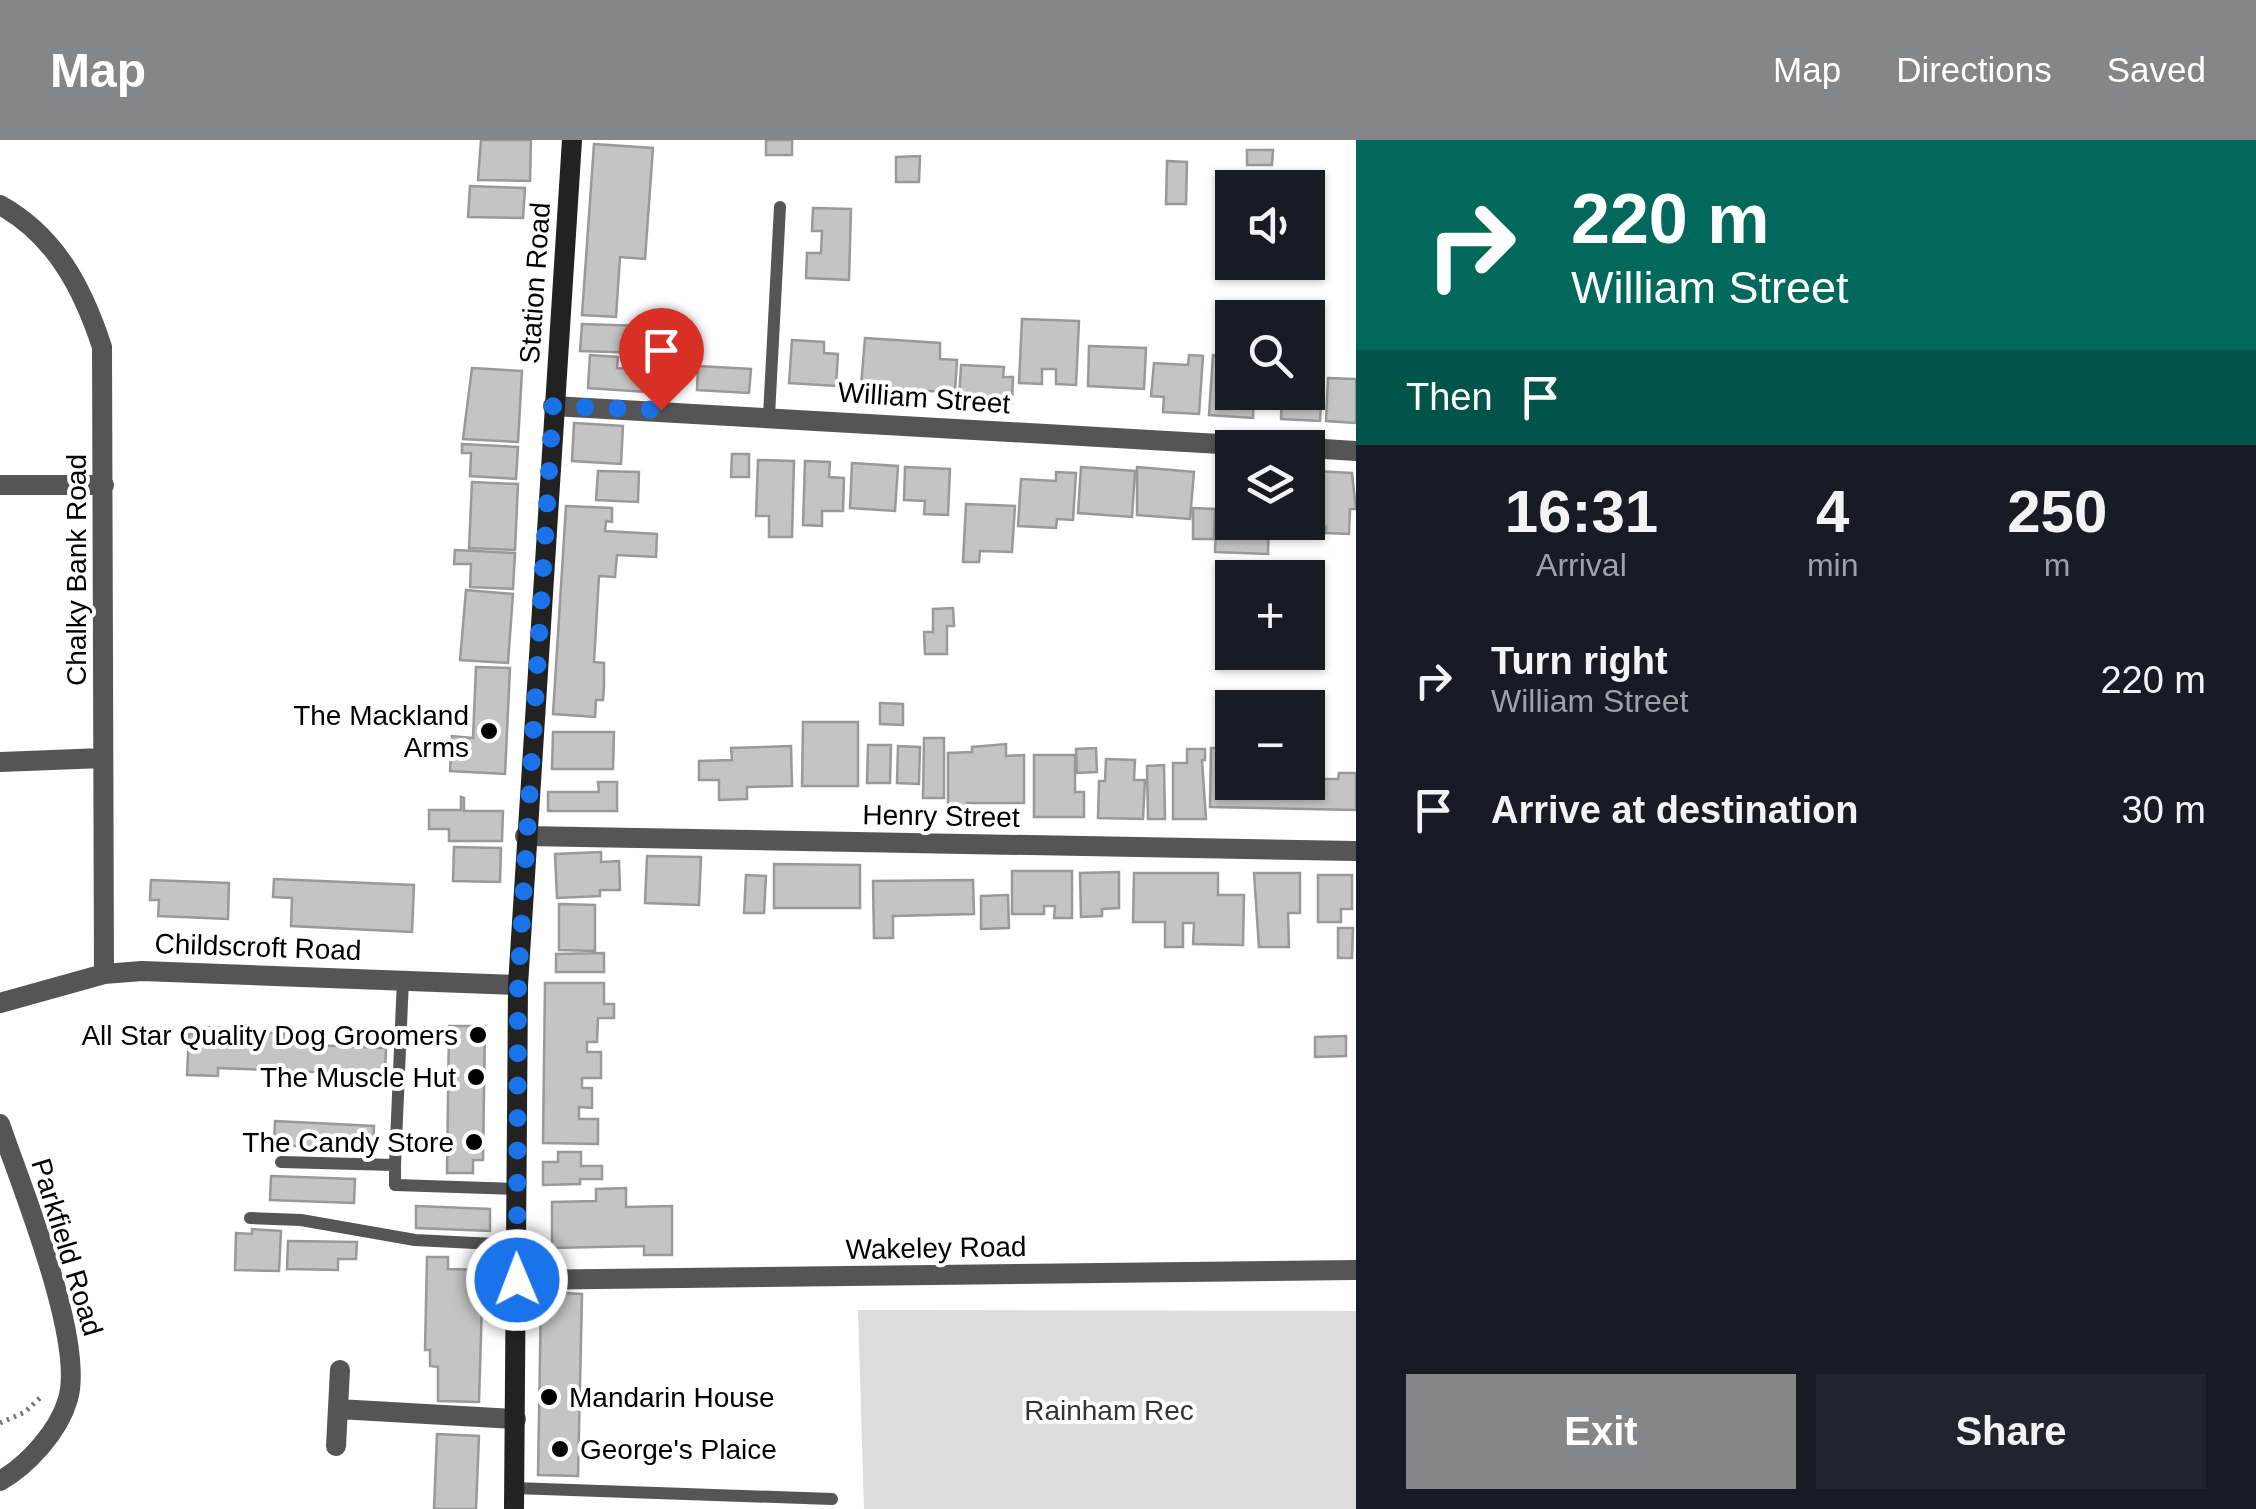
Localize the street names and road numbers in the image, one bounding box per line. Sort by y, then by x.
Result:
street label: Station Road [514,201,556,365]
street label: William Street [837,377,1011,420]
street label: Chalky Bank Road [61,454,92,686]
street label: Henry Street [862,799,1020,833]
street label: Childscroft Road [154,928,362,966]
street label: Parkfield Road [25,1155,109,1339]
street label: Wakeley Road [845,1231,1027,1265]

